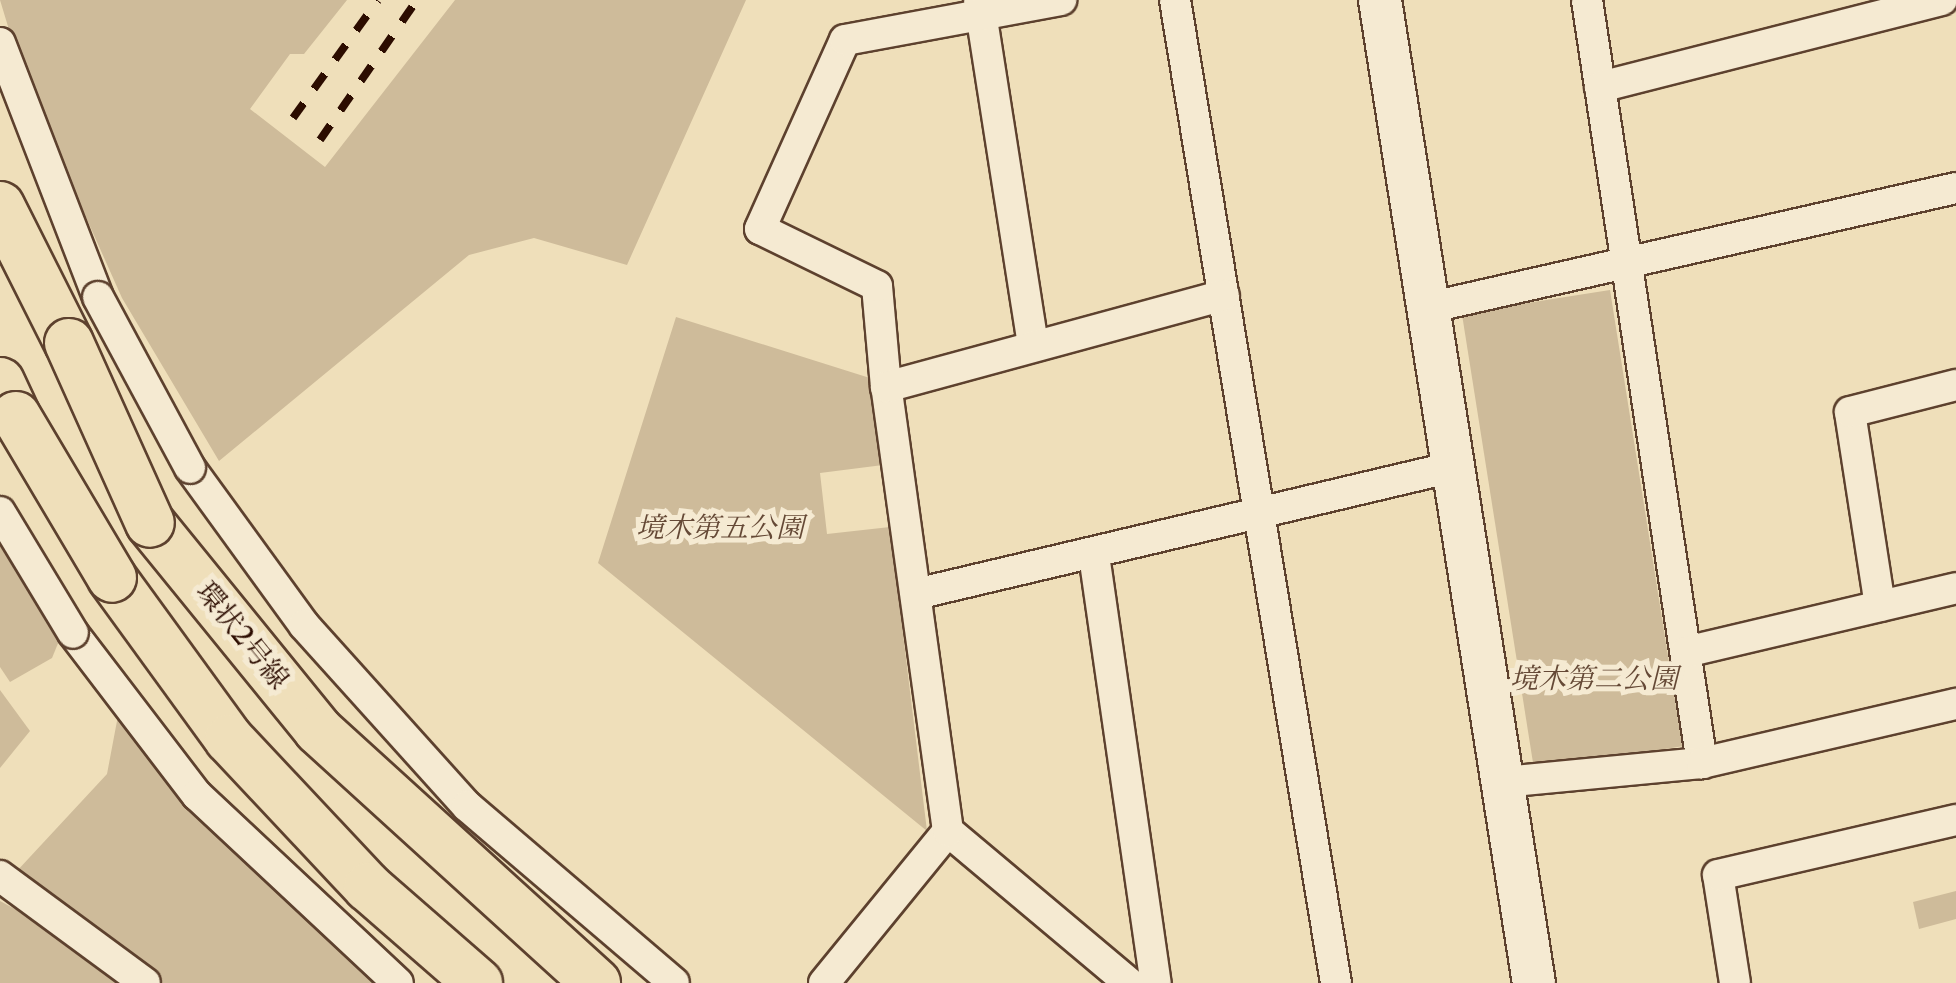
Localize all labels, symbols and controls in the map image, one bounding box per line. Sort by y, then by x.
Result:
park label: 境木第五公園 [636,510,804,544]
street label: 環状2号線 [190,575,296,695]
park label: 境木第二公園 [1510,661,1678,695]

